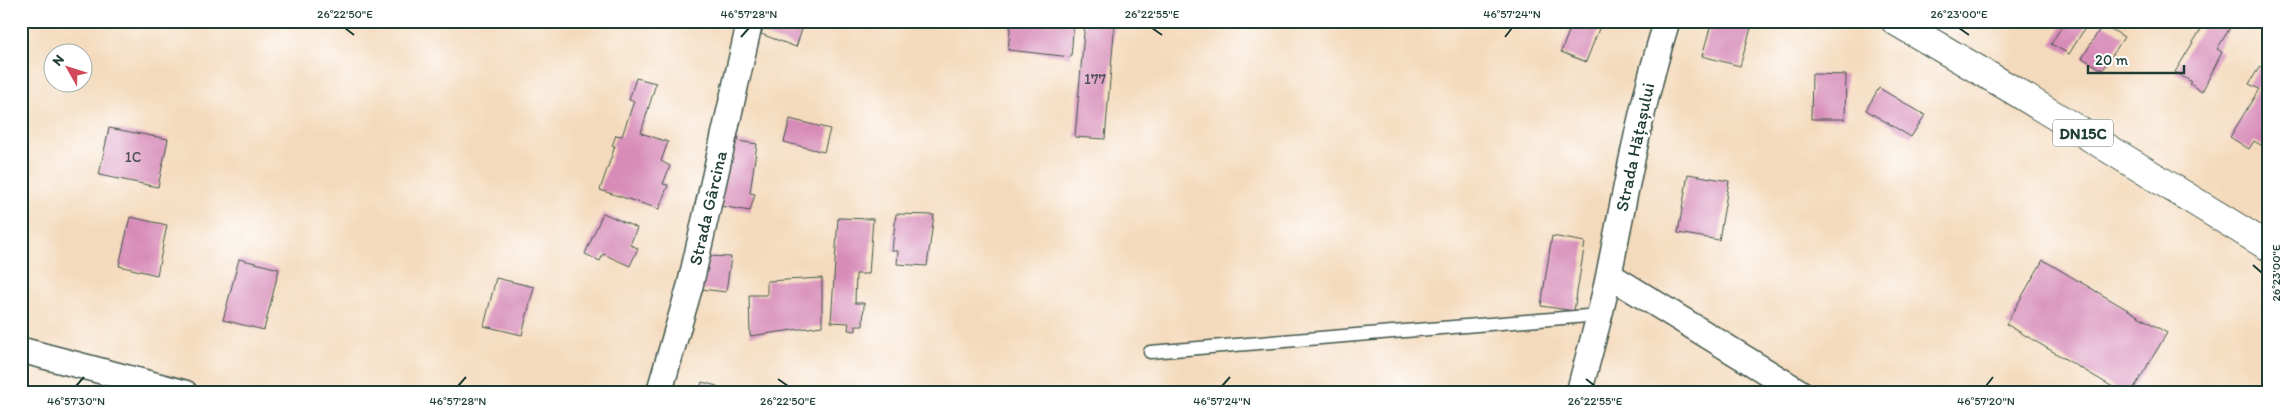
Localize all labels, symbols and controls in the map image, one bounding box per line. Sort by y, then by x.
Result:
text: 26°22'50"E [317,7,373,21]
text: 46°57'28"N [721,7,777,21]
text: 26°22'55"E [1125,7,1180,21]
text: 46°57'24"N [1483,7,1541,21]
text: 26°23'00"E [1930,7,1988,21]
north arrow [42,42,92,92]
scale bar [2088,42,2184,74]
text: N [49,51,68,69]
text: 20 m [2095,51,2129,69]
house number: 177 [1084,70,1106,88]
street label: Strada Hățașului [1611,81,1659,213]
road number: DN15C [2053,120,2113,146]
house number: 1C [125,148,142,166]
street label: Strada Gârcina [684,148,732,267]
text: 26°23'00"E [2269,244,2283,302]
text: 46°57'30"N [47,394,105,408]
text: 46°57'28"N [430,394,486,408]
text: 26°22'50"E [760,394,816,408]
text: 46°57'24"N [1193,394,1251,408]
text: 26°22'55"E [1568,394,1623,408]
text: 46°57'20"N [1957,394,2015,408]

